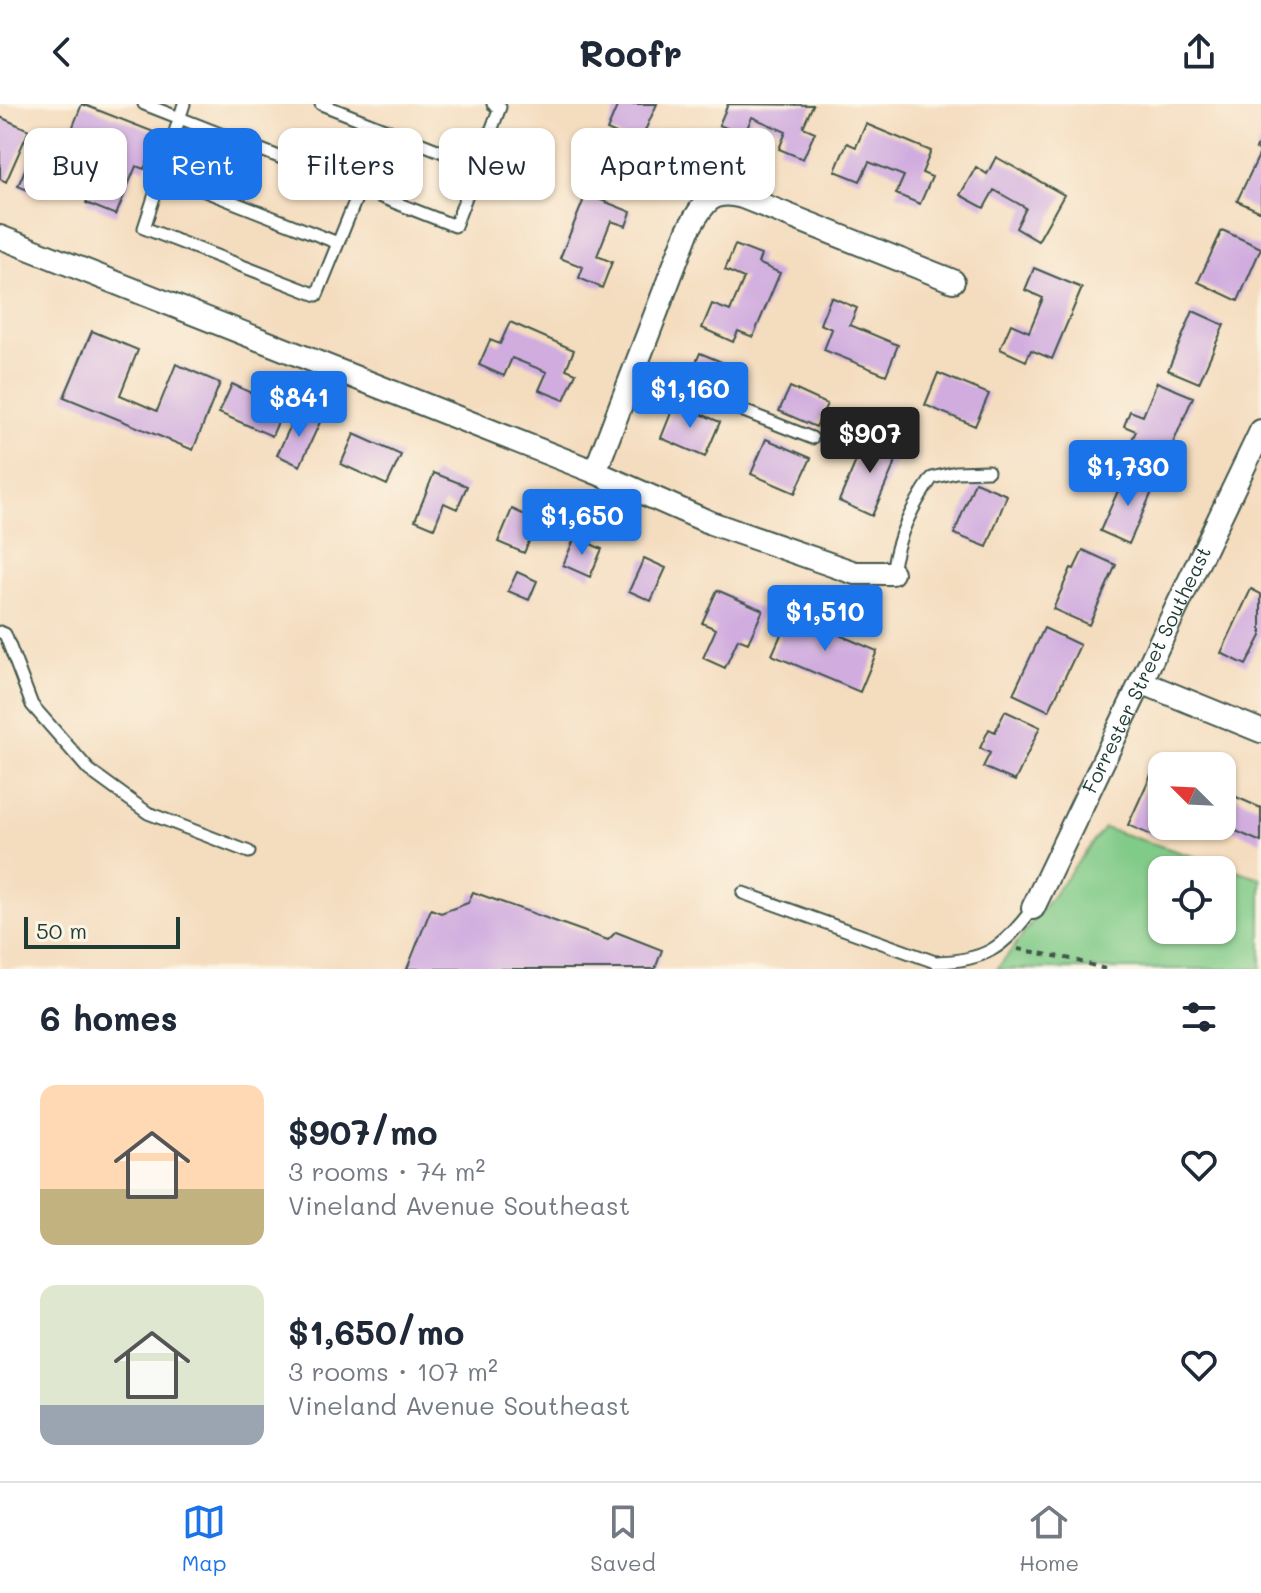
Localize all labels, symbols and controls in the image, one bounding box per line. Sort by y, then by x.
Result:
text: Roofr [579,29,682,76]
icon: back [40,30,84,74]
icon: share [1177,30,1221,74]
chip: Buy [24,128,127,200]
chip: Rent [143,128,262,200]
chip: Filters [278,128,423,200]
chip: New [439,128,555,200]
chip: Apartment [571,128,775,200]
pin: $1,160 [625,362,755,430]
pin: $841 [252,371,346,439]
text: $1,160 [650,371,730,405]
text: $841 [269,380,329,414]
pin: $907 [823,407,917,475]
text: $907 [839,416,901,450]
pin: $1,730 [1063,440,1193,508]
text: $1,730 [1087,449,1169,483]
pin: $1,650 [517,489,647,557]
text: $1,650 [540,498,624,532]
street label: Forrester Street Southeast [1076,542,1216,797]
pin: $1,510 [760,585,890,653]
text: $1,510 [786,594,865,628]
north arrow [1148,752,1236,840]
map controls [1148,752,1236,944]
button: locate [1148,856,1236,944]
scale bar [24,913,180,949]
text: 50 m [36,916,87,945]
text: 6 homes [40,995,178,1040]
icon: filters [1177,995,1221,1039]
text: $907/mo [288,1109,438,1154]
icon: home [104,1117,200,1213]
icon: heart [1177,1143,1221,1187]
text: 3 rooms · 74 m² [288,1154,485,1188]
text: Vineland Avenue Southeast [288,1188,630,1222]
text: $1,650/mo [288,1309,464,1354]
icon: home [104,1317,200,1413]
icon: heart [1177,1343,1221,1387]
text: 3 rooms · 107 m² [288,1354,498,1388]
text: Vineland Avenue Southeast [288,1388,630,1422]
tab: Map [182,1500,227,1577]
tab: Saved [590,1500,656,1577]
tab: Home [1019,1500,1079,1577]

